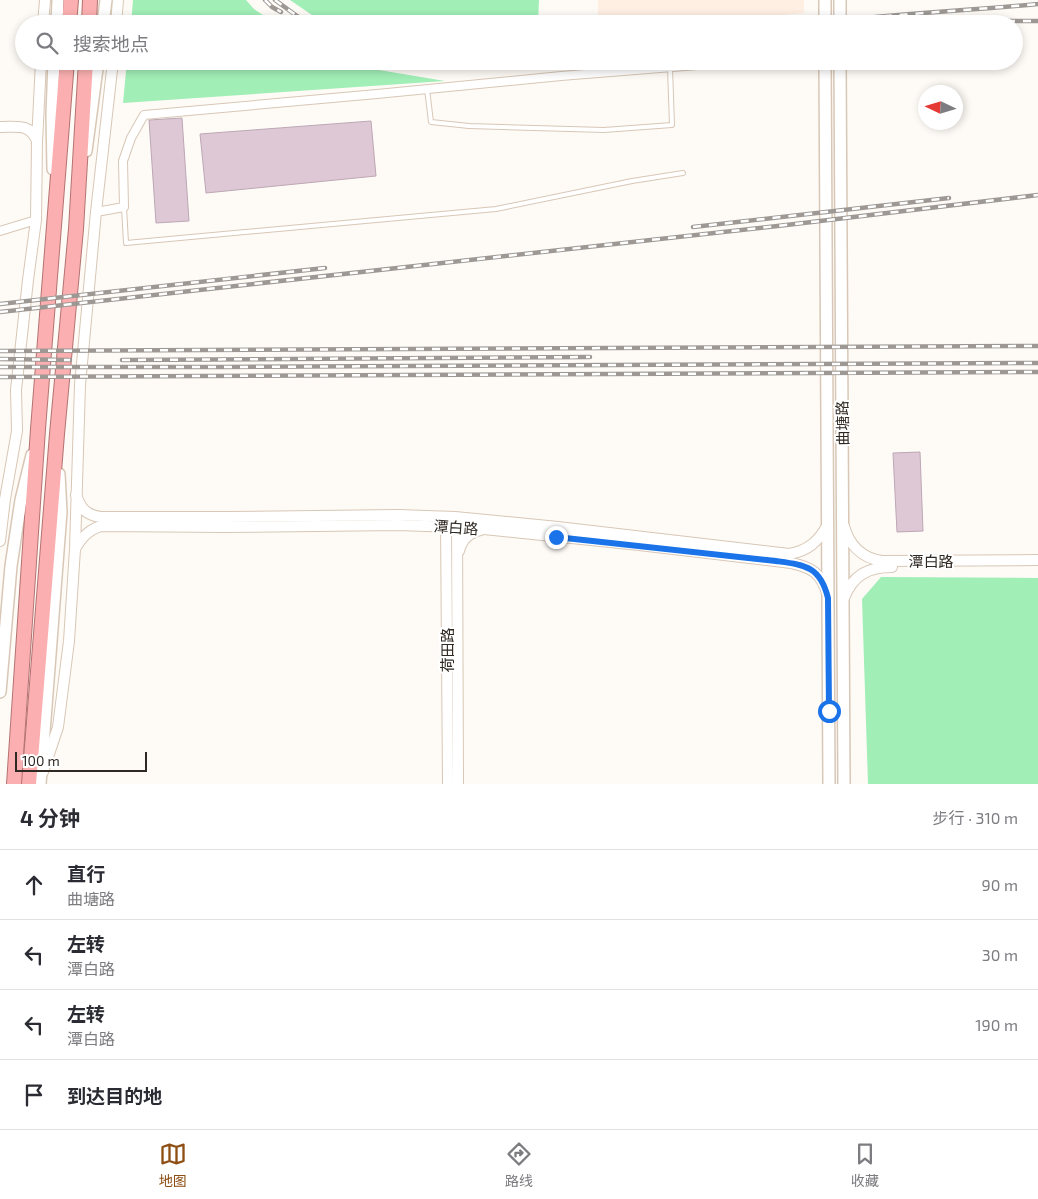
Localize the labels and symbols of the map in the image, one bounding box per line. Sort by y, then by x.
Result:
north arrow [918,85,963,130]
street label: 曲塘路 [833,400,851,446]
street label: 潭白路 [433,516,479,538]
route end [545,526,568,549]
street label: 潭白路 [908,552,954,570]
street label: 荷田路 [438,627,456,673]
route start [818,700,841,723]
scale bar [15,749,148,772]

